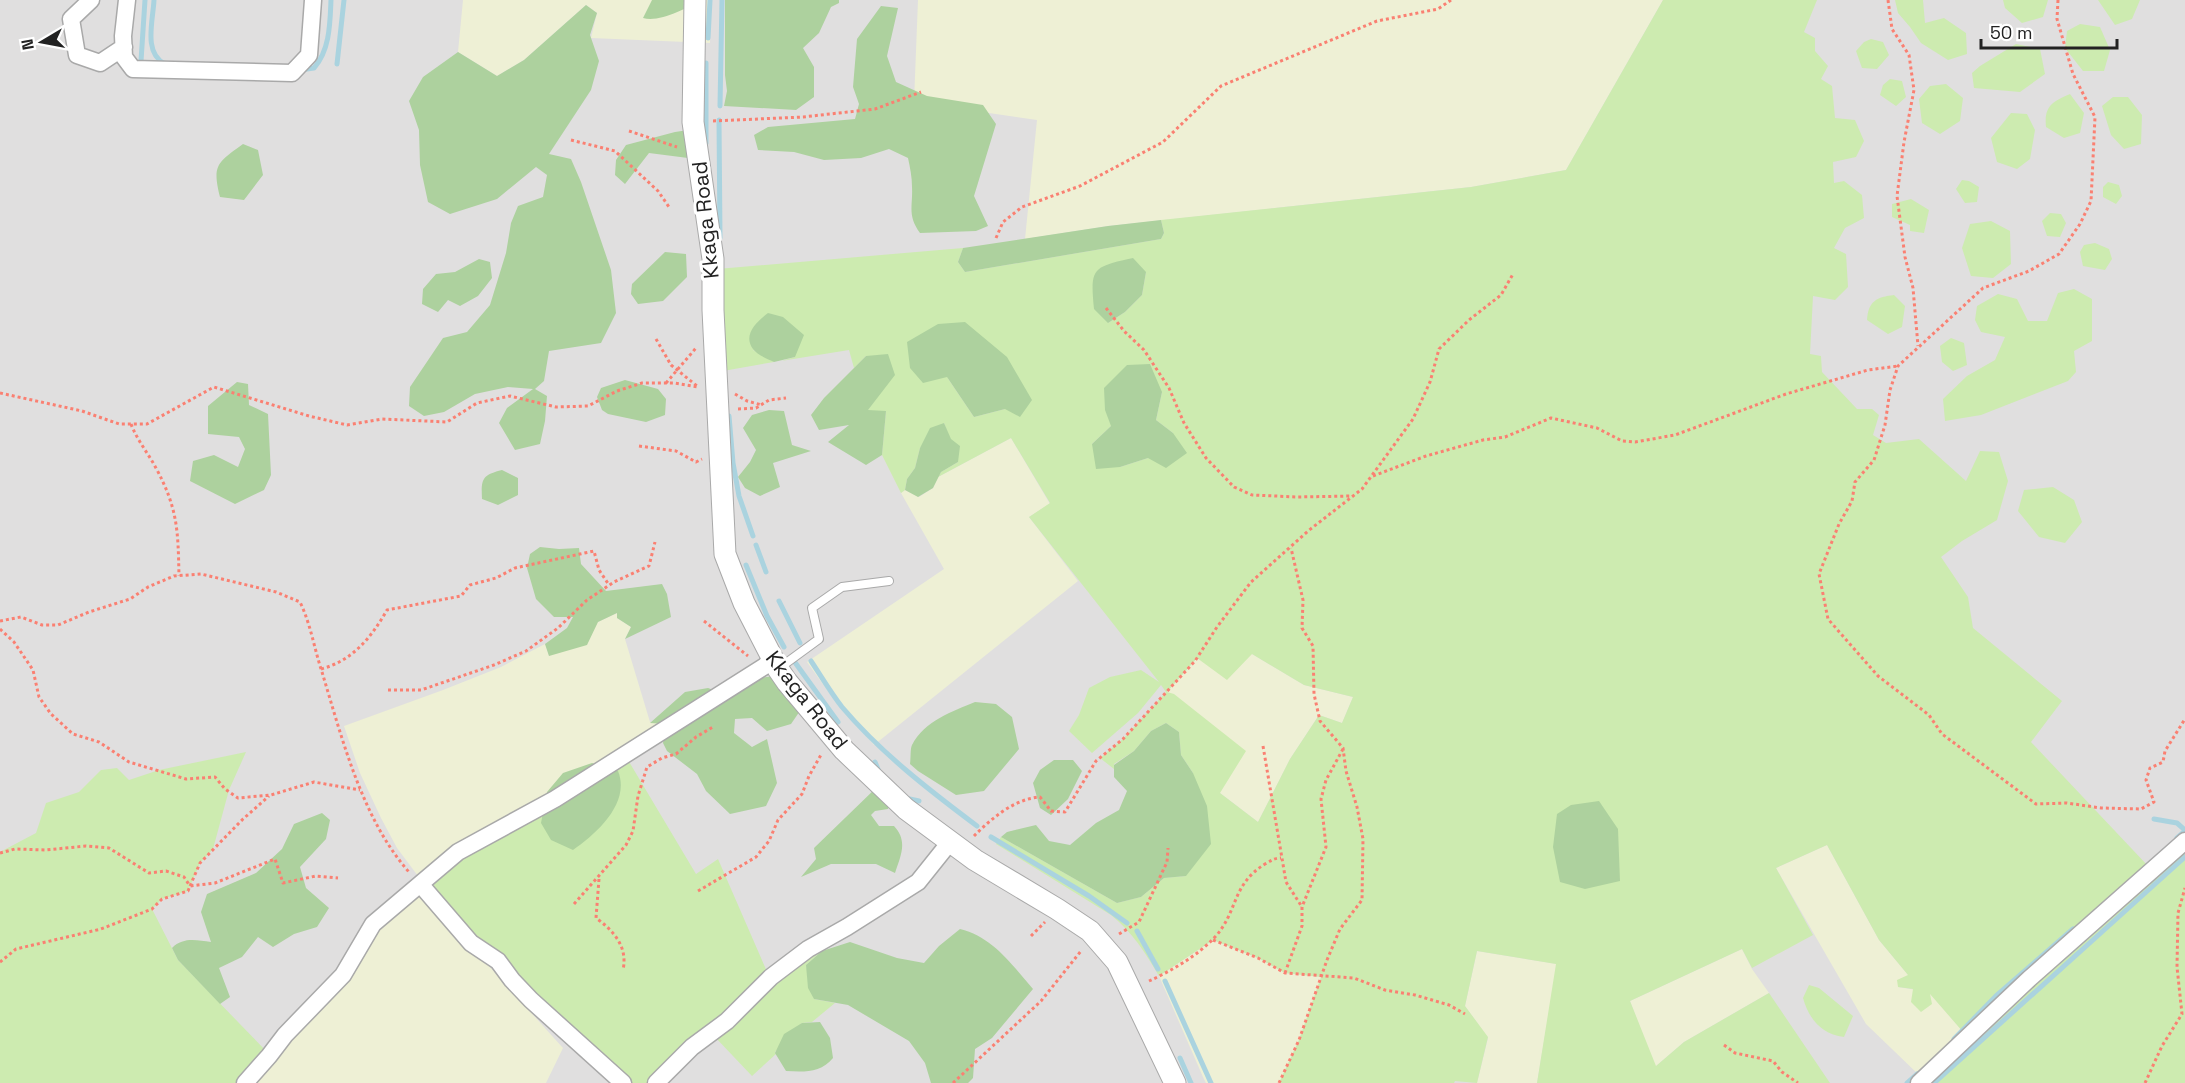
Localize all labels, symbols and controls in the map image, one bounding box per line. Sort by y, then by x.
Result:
north arrow [12,12,72,72]
scale bar [1981,12,2118,50]
text: 50 m [1990,21,2032,44]
text: N [16,37,39,52]
street label: Kkaga Road [685,160,725,280]
street label: Kkaga Road [760,645,854,755]

